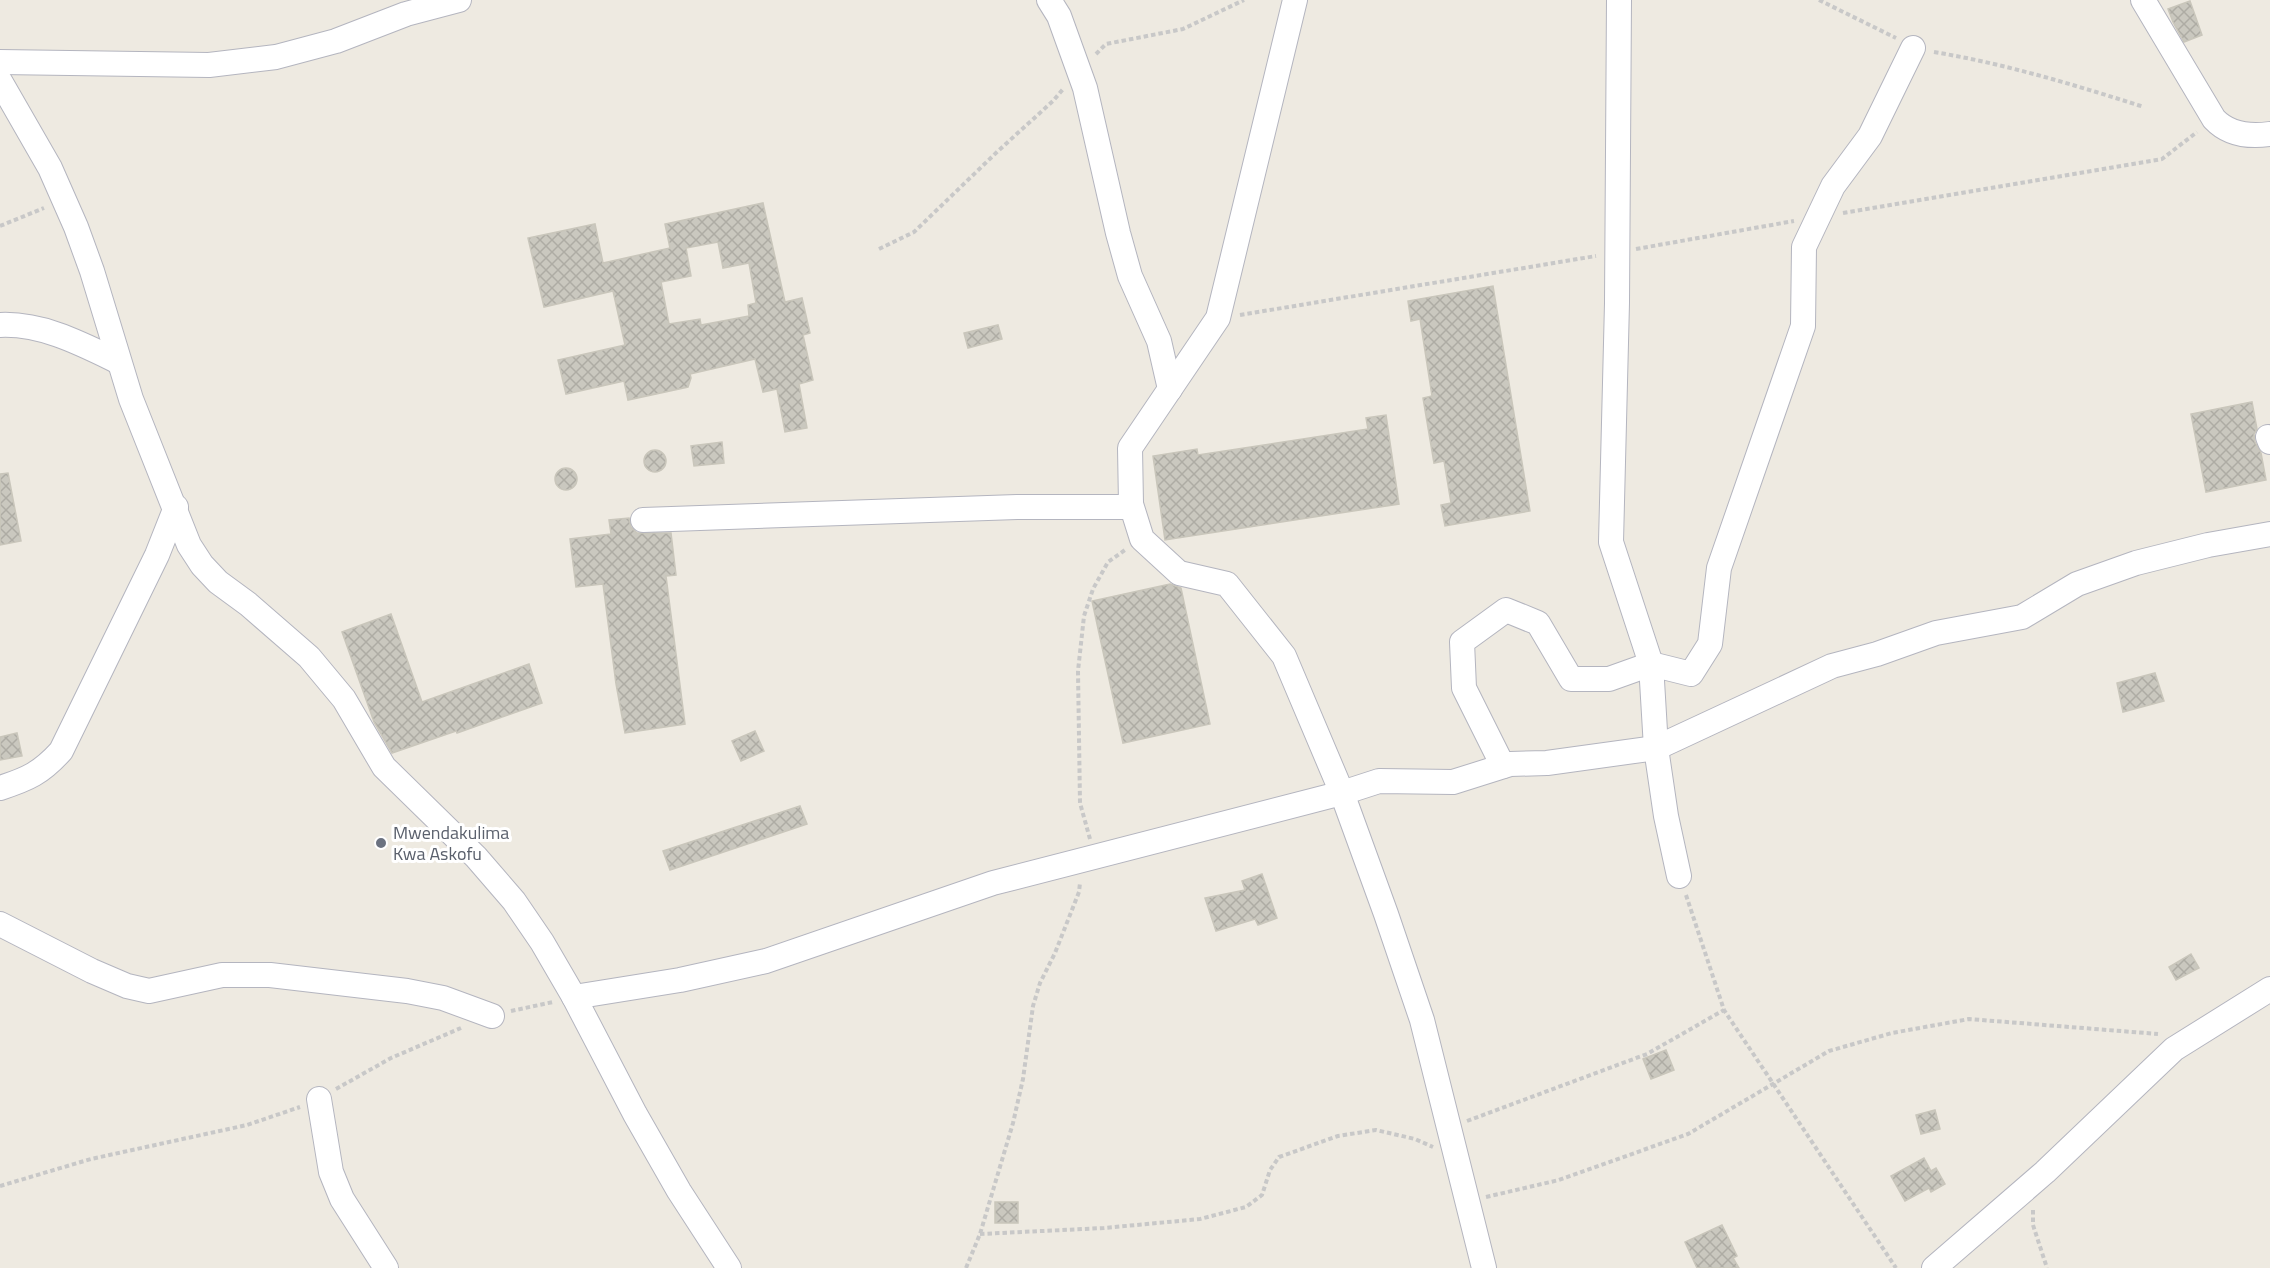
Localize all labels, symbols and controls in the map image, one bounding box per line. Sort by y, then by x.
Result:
place label: Mwendakulima Kwa Askofu [393,819,509,867]
marker: Mwendakulima Kwa Askofu [374,836,388,850]

